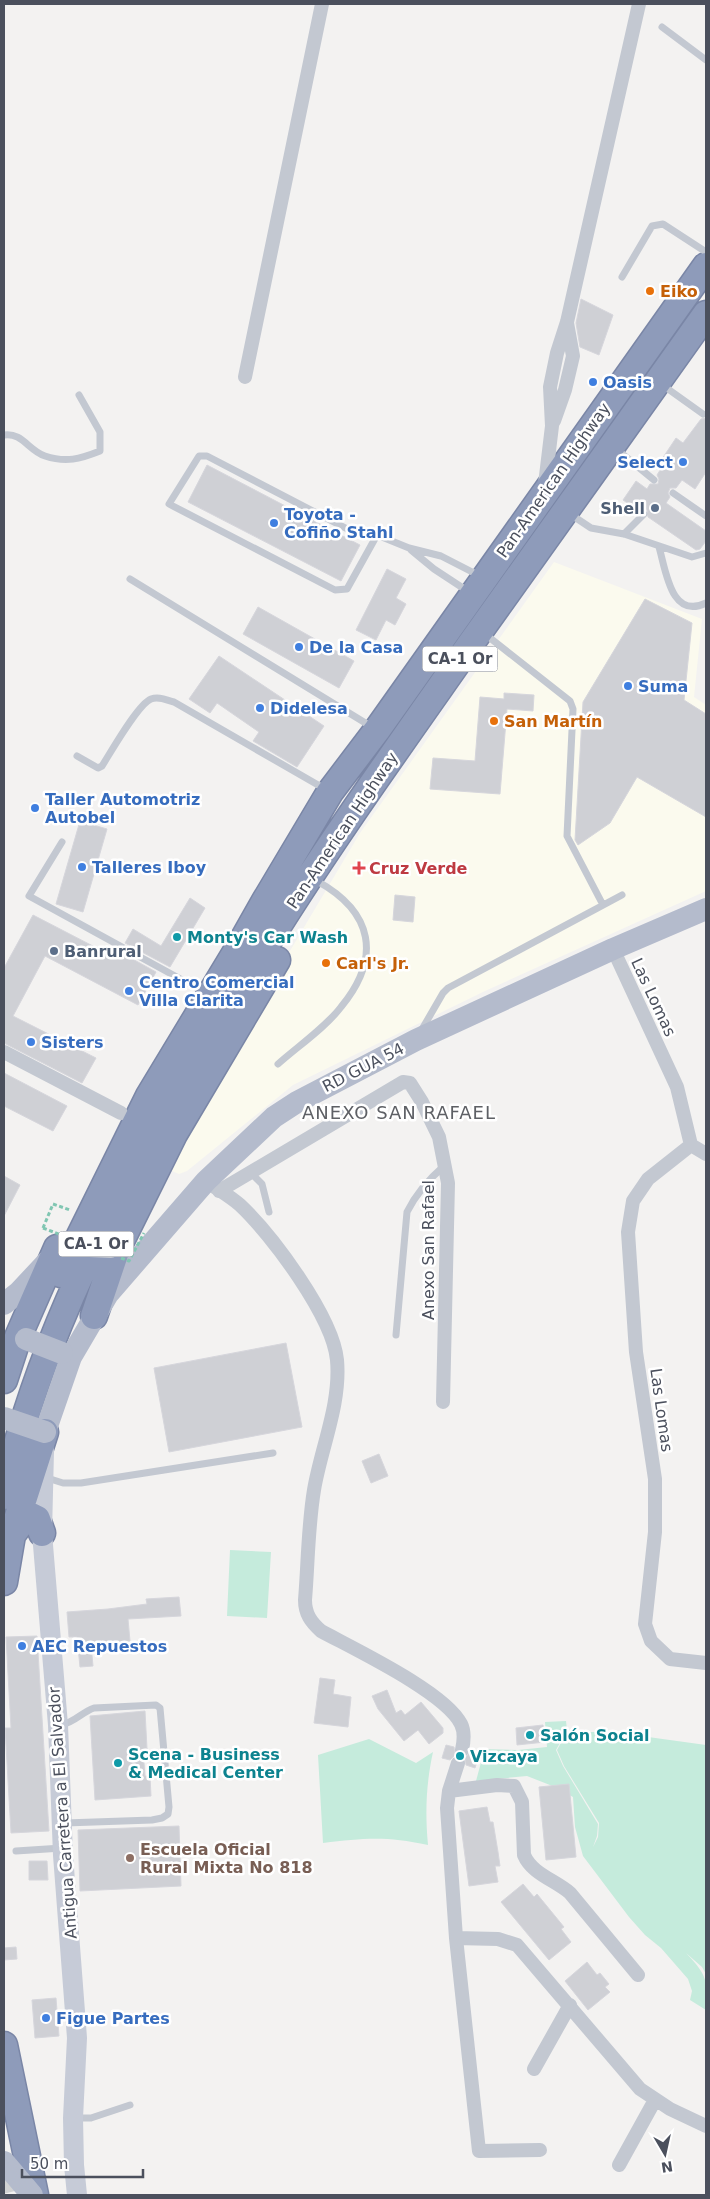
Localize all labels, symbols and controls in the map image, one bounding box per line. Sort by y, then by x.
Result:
place label: Eiko [660,282,698,301]
marker: Eiko [644,285,656,297]
place label: Oasis [603,373,652,392]
marker: Oasis [587,376,599,388]
street label: Pan-American Highway [493,399,614,561]
place label: Select [617,453,673,472]
marker: Select [677,456,689,468]
place label: Shell [600,499,645,518]
marker: Shell [649,502,661,514]
place label: Toyota - Cofiño Stahl [284,505,393,542]
marker: Toyota - Cofiño Stahl [268,517,280,529]
place label: De la Casa [309,638,403,657]
marker: De la Casa [293,641,305,653]
road number: CA-1 Or [422,646,498,672]
place label: Suma [638,677,688,696]
marker: Suma [622,680,634,692]
place label: Didelesa [270,699,348,718]
marker: Didelesa [254,702,266,714]
place label: San Martín [504,712,602,731]
marker: San Martín [488,715,500,727]
street label: Pan-American Highway [283,748,402,912]
place label: Taller Automotriz Autobel [45,790,200,827]
marker: Taller Automotriz Autobel [29,802,41,814]
place label: Talleres Iboy [92,858,207,877]
place label: Cruz Verde [369,859,468,878]
marker: Talleres Iboy [76,861,88,873]
marker: Cruz Verde [353,862,365,874]
place label: Monty's Car Wash [187,928,348,947]
marker: Monty's Car Wash [171,931,183,943]
place label: Banrural [64,942,142,961]
marker: Banrural [48,945,60,957]
place label: Carl's Jr. [336,954,410,973]
street label: Las Lomas [627,955,680,1039]
marker: Carl's Jr. [320,957,332,969]
place label: Centro Comercial Villa Clarita [139,973,294,1010]
marker: Centro Comercial Villa Clarita [123,985,135,997]
place label: Sisters [41,1033,103,1052]
marker: Sisters [25,1036,37,1048]
street label: RD GUA 54 [319,1039,407,1096]
district label: ANEXO SAN RAFAEL [302,1102,496,1123]
street label: Anexo San Rafael [419,1180,438,1320]
road number: CA-1 Or [58,1232,134,1256]
street label: Las Lomas [646,1367,677,1453]
place label: AEC Repuestos [32,1637,167,1656]
marker: AEC Repuestos [16,1640,28,1652]
street label: Antigua Carretera a El Salvador [44,1686,81,1940]
place label: Salón Social [540,1726,650,1745]
marker: Salón Social [524,1729,536,1741]
place label: Scena - Business & Medical Center [128,1745,283,1782]
place label: Vizcaya [470,1747,538,1766]
marker: Vizcaya [454,1750,466,1762]
marker: Scena - Business & Medical Center [112,1757,124,1769]
place label: Escuela Oficial Rural Mixta No 818 [140,1840,313,1877]
marker: Escuela Oficial Rural Mixta No 818 [124,1852,136,1864]
place label: Figue Partes [56,2009,170,2028]
marker: Figue Partes [40,2012,52,2024]
north arrow [640,2129,690,2179]
scale bar [22,2146,144,2178]
text: 50 m [30,2155,68,2173]
text: N [660,2158,674,2176]

